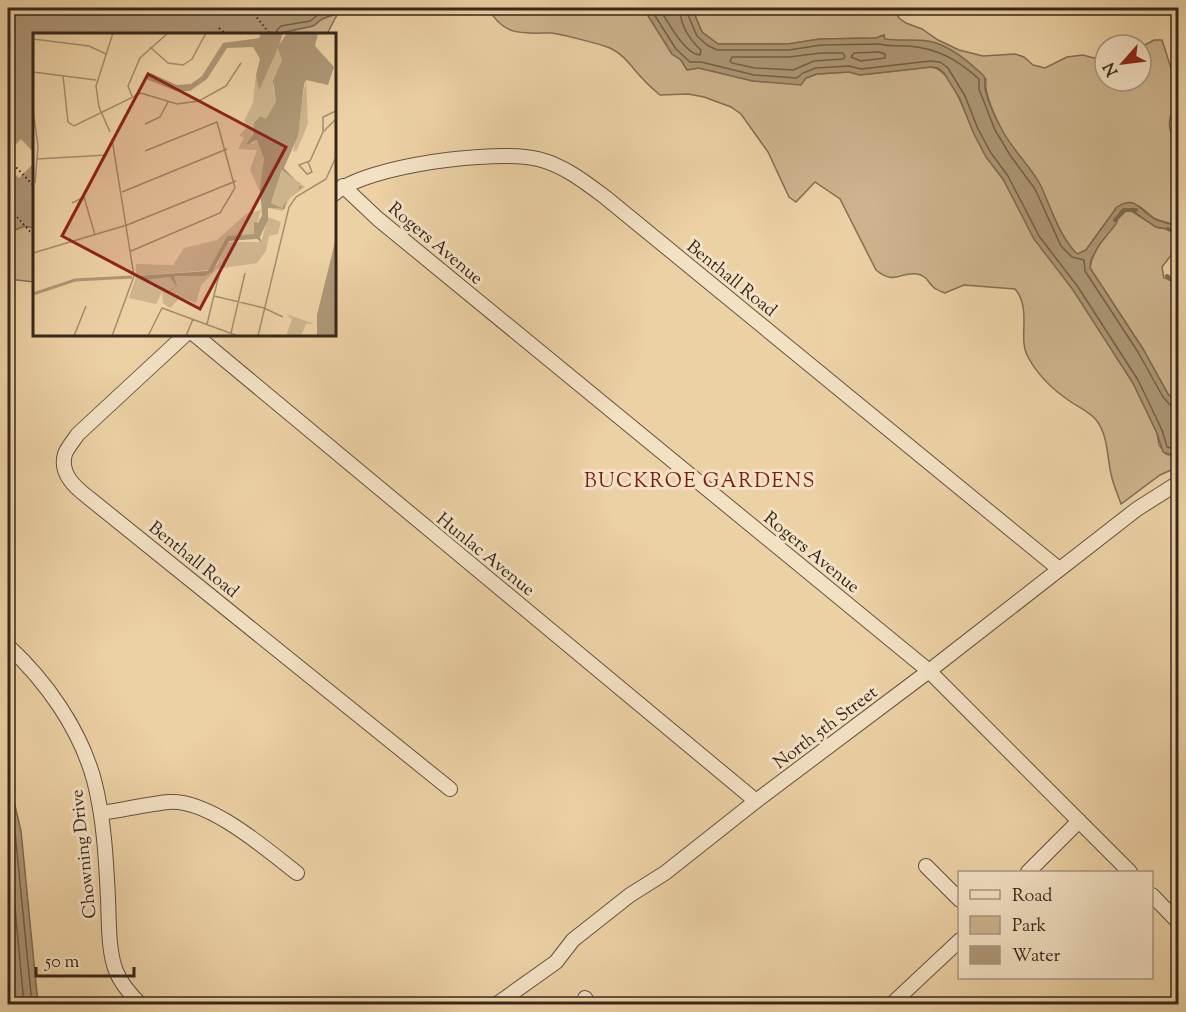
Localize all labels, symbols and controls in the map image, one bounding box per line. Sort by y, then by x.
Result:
inset map [33,33,336,336]
north arrow [1093,33,1153,93]
text: N [1099,58,1125,80]
street label: Rogers Avenue [381,197,488,292]
street label: Benthall Road [680,235,781,324]
district label: BUCKROE GARDENS [584,468,816,497]
street label: Rogers Avenue [757,507,864,601]
street label: Hunlac Avenue [430,508,540,604]
street label: Benthall Road [142,516,243,605]
street label: North 5th Street [769,681,884,776]
street label: Chowning Drive [65,788,105,920]
legend [958,871,1153,979]
text: Road [1012,884,1052,910]
text: Park [1012,914,1047,940]
scale bar [36,940,134,978]
text: Water [1012,944,1061,970]
text: 50 m [44,950,80,976]

